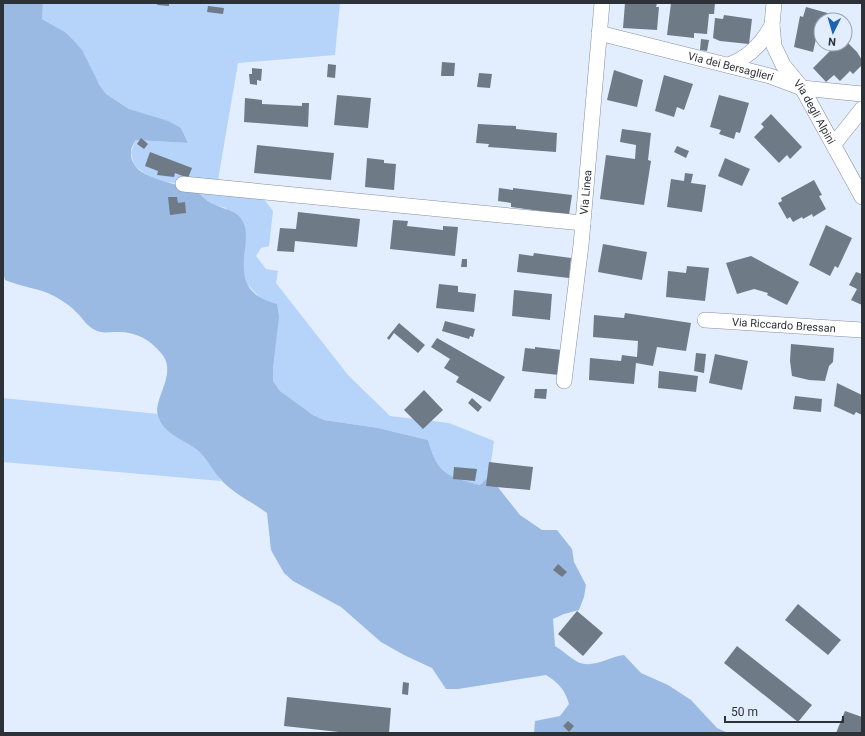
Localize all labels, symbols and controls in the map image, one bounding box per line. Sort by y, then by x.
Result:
north arrow [813,12,853,52]
text: N [828,35,837,48]
street label: Via dei Bersaglieri [687,49,776,83]
street label: Via degli Alpini [791,77,838,146]
street label: Via Linea [577,169,594,215]
street label: Via Riccardo Bressan [732,315,836,335]
scale bar [725,698,843,724]
text: 50 m [731,705,758,719]

